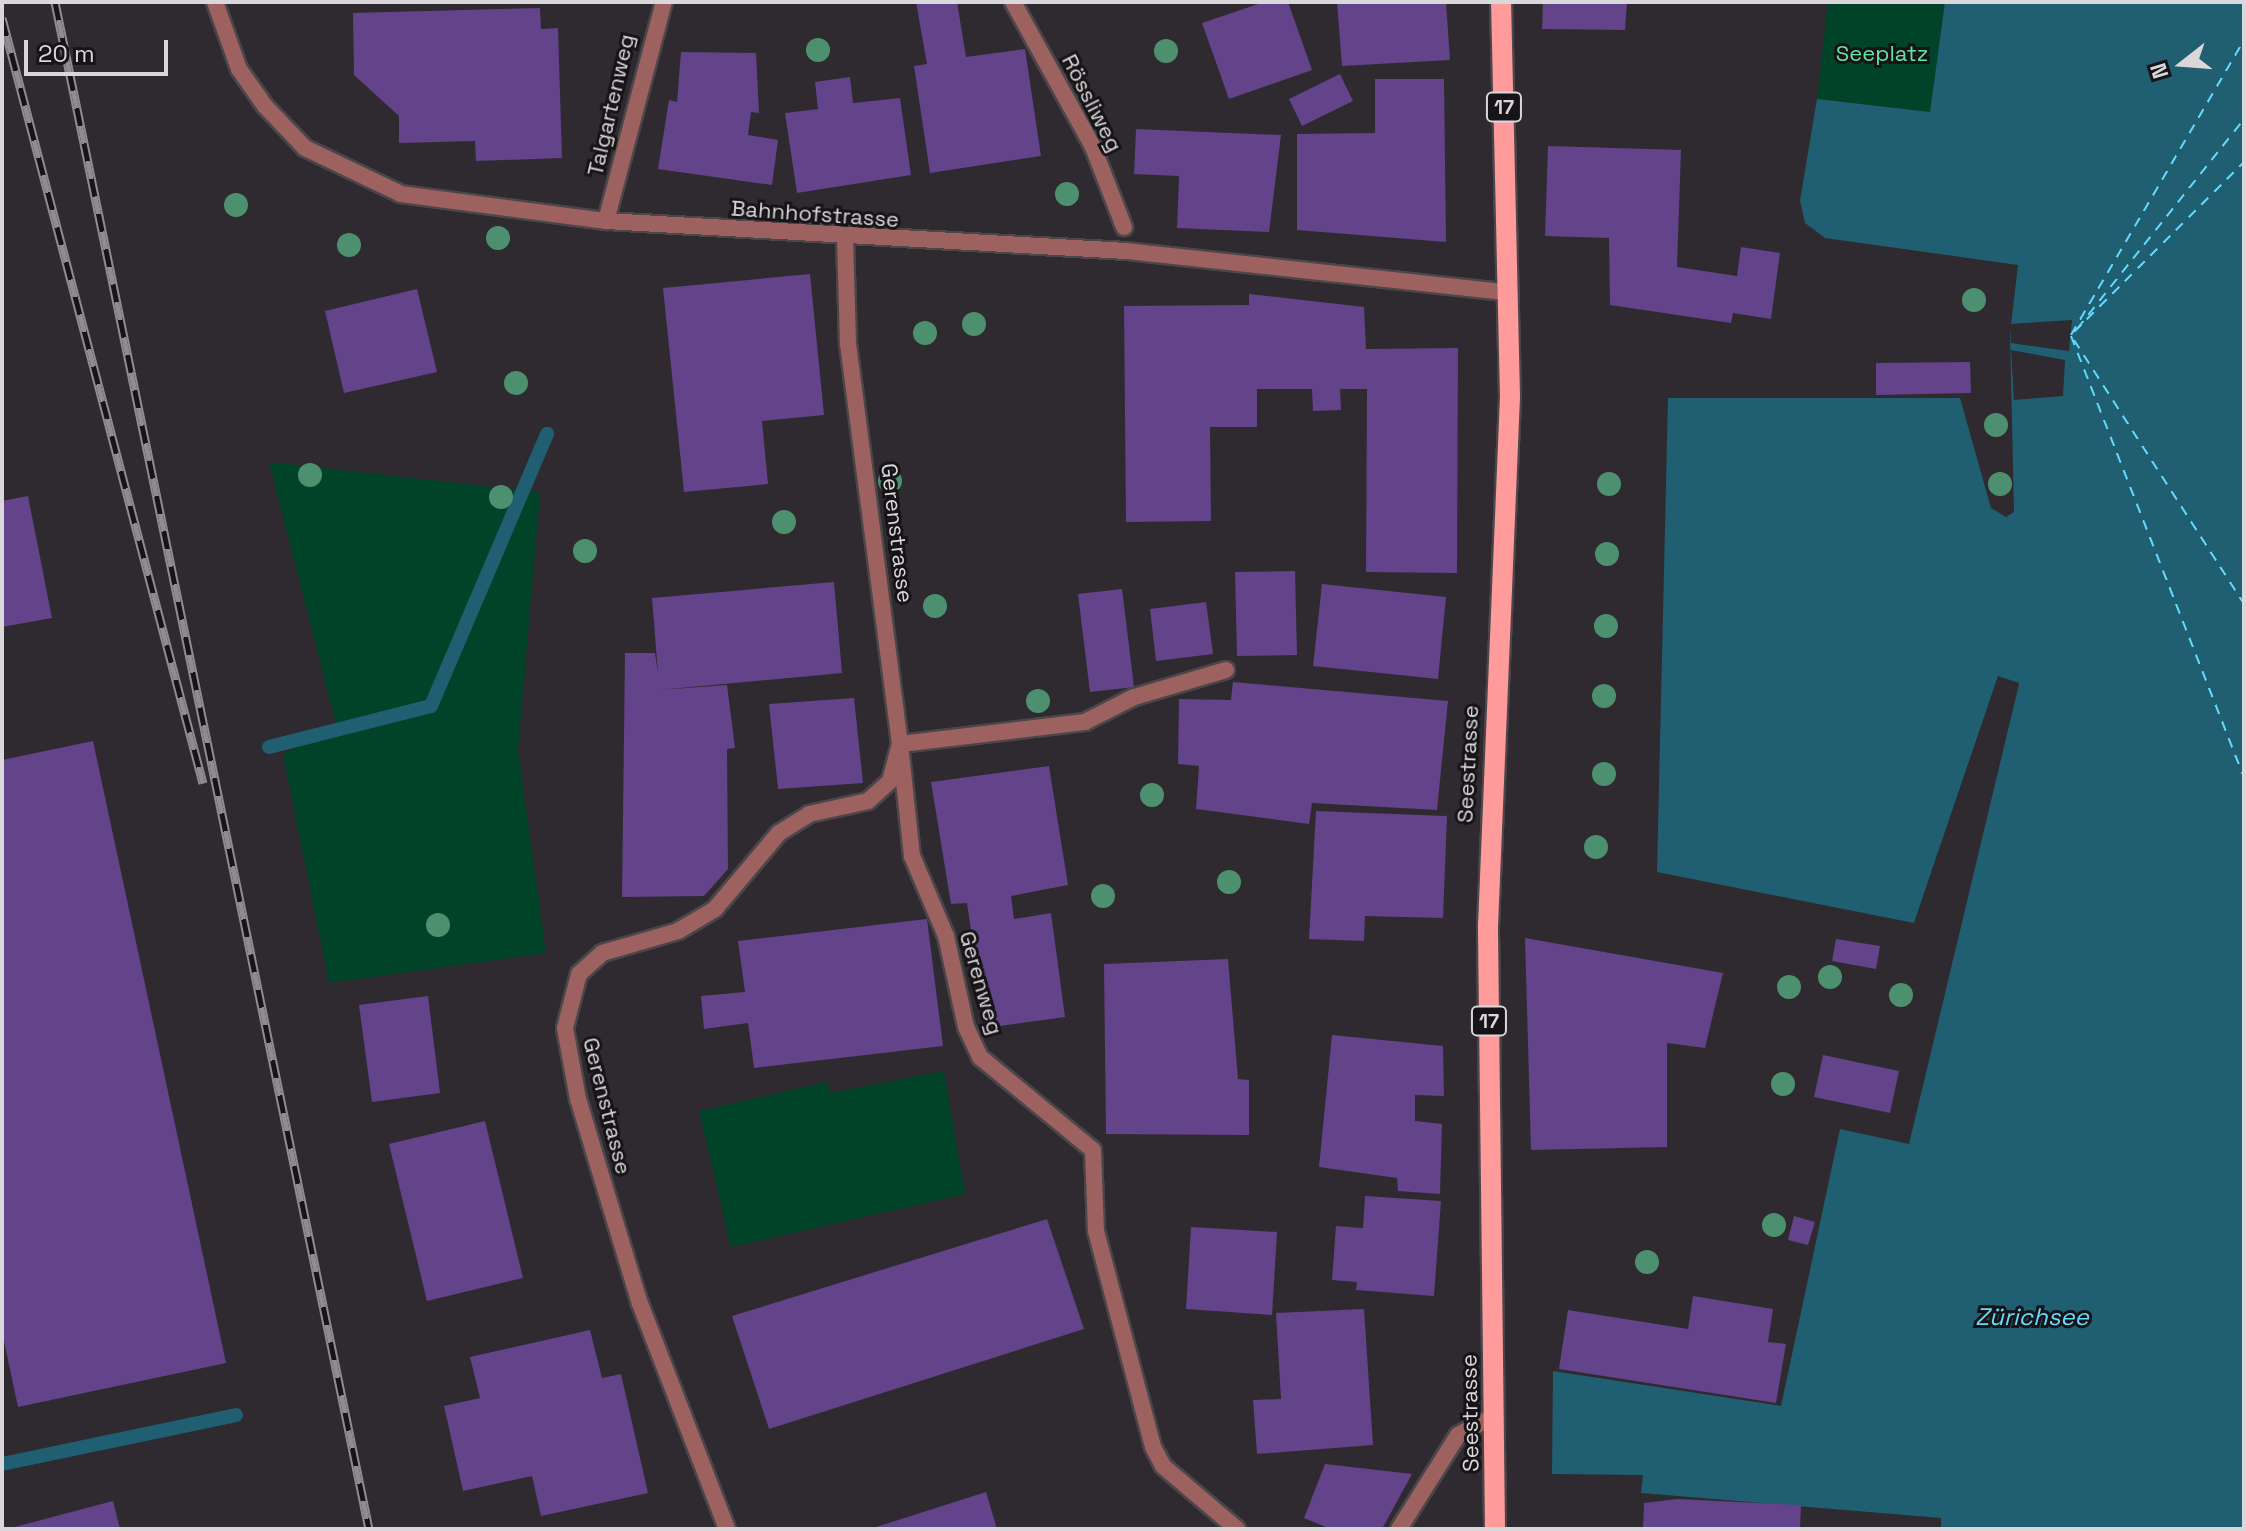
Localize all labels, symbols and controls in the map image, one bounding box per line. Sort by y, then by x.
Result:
scale bar [28,24,172,74]
north arrow [2142,24,2222,104]
street label: Talgartenweg [582,31,640,179]
text: 20 m [38,38,95,69]
park label: Seeplatz [1836,41,1928,67]
street label: Rössliweg [1056,50,1128,156]
text: N [2144,60,2175,82]
road number: 17 [1484,91,1524,123]
street label: Bahnhofstrasse [730,195,900,233]
street label: Gerenstrasse [875,462,919,604]
street label: Seestrasse [1452,705,1484,823]
street label: Gerenweg [954,928,1008,1038]
road number: 17 [1469,1005,1509,1037]
street label: Gerenstrasse [577,1035,637,1177]
water label: Zürichsee [1975,1303,2089,1331]
street label: Seestrasse [1456,1354,1484,1472]

